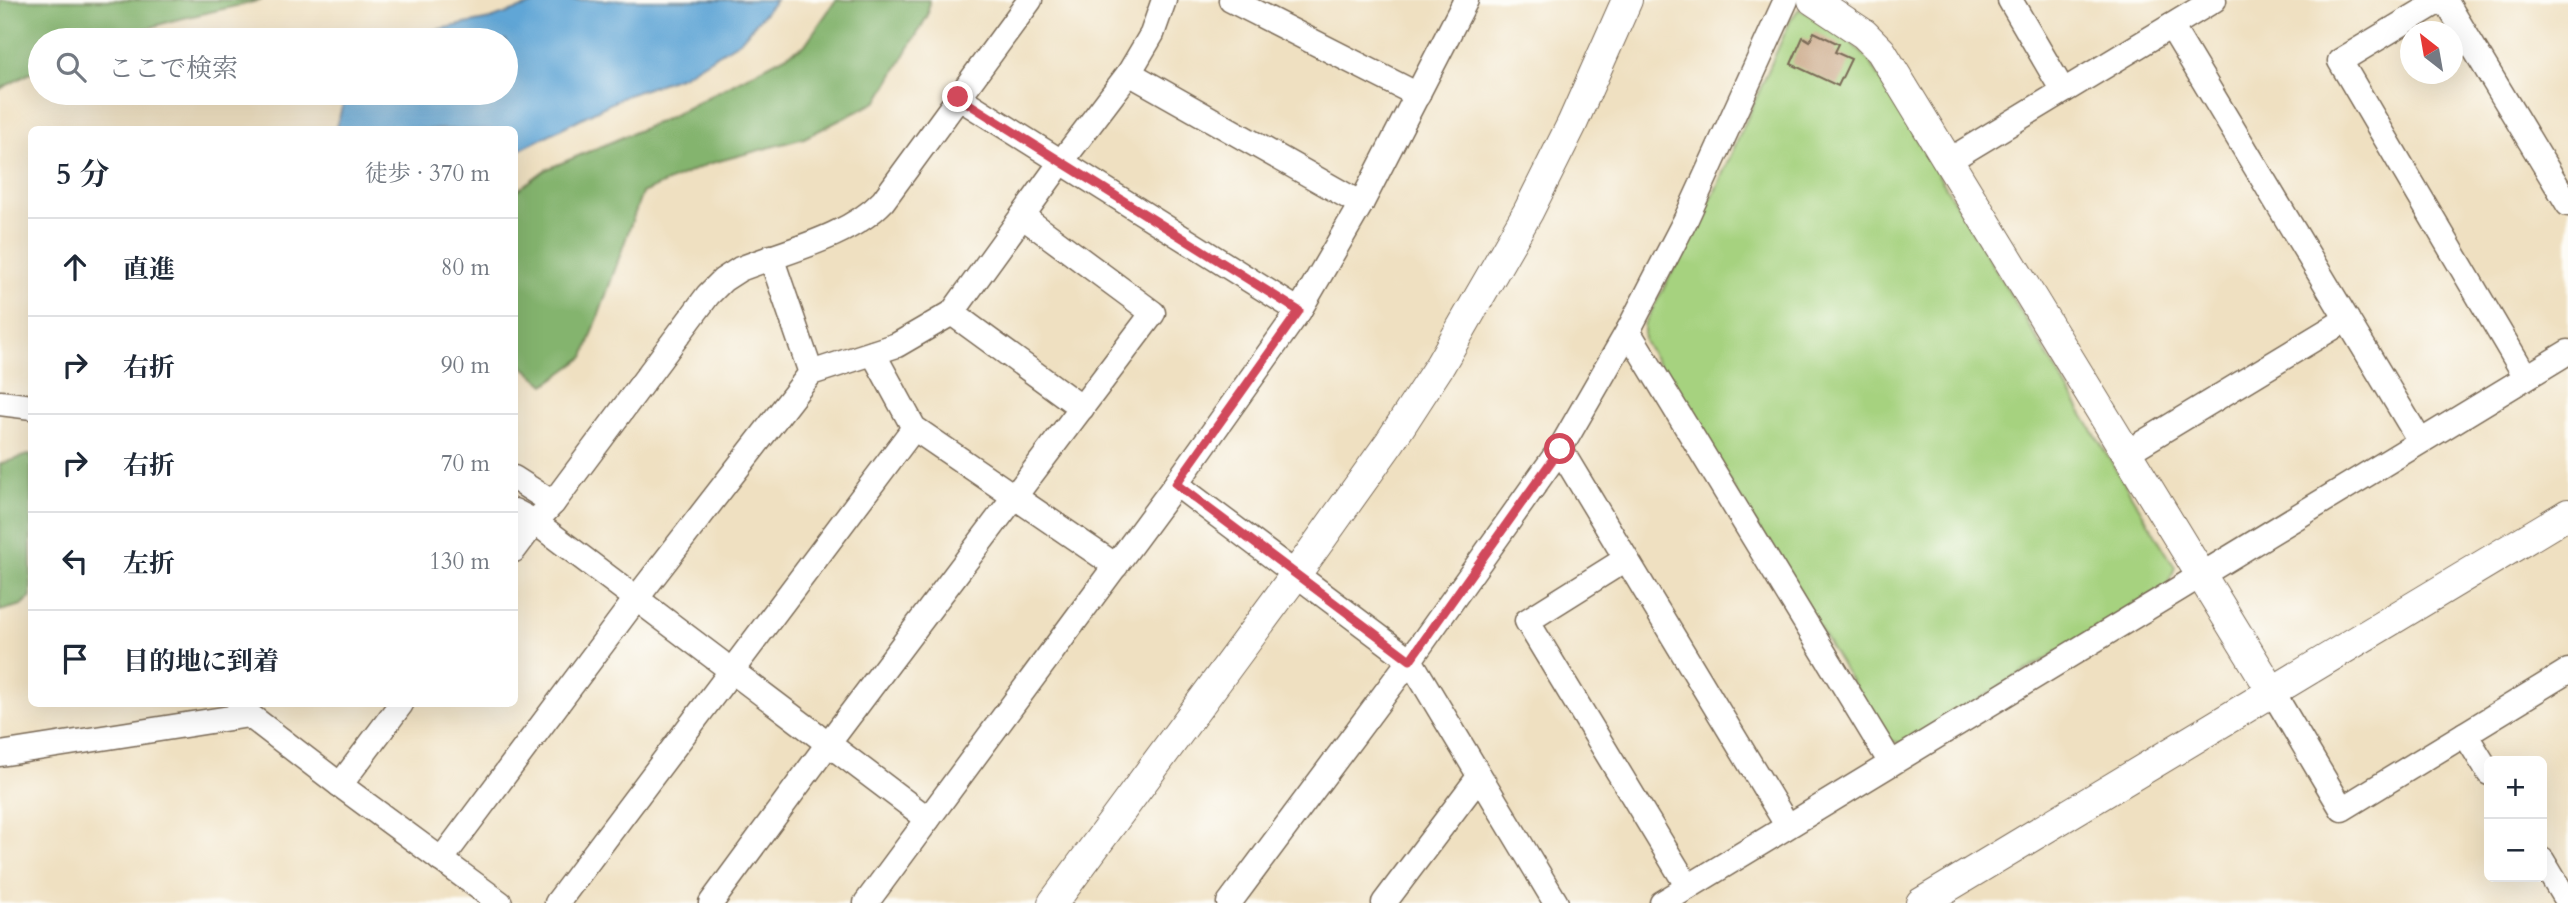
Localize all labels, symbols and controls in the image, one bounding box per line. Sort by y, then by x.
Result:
north arrow [2400,21,2463,84]
search box [28,28,518,105]
icon: search [52,48,90,86]
text: ここで検索 [108,51,238,86]
route end [942,81,973,112]
text: 5 分 [56,154,109,195]
text: 徒歩 · 370 m [365,158,490,189]
icon: ahead [56,248,94,286]
text: 直進 [123,252,175,287]
text: 80 m [441,252,490,283]
icon: right [56,346,94,384]
text: 右折 [123,350,175,385]
text: 90 m [441,350,490,381]
route start [1544,433,1575,464]
icon: right [56,444,94,482]
text: 右折 [123,448,175,483]
text: 70 m [441,448,490,479]
icon: left [56,542,94,580]
text: 左折 [123,546,175,581]
text: 130 m [429,546,490,577]
icon: arrive [56,640,94,678]
text: 目的地に到着 [123,644,279,679]
map controls [2484,756,2547,882]
button: + [2484,756,2547,819]
button: − [2484,819,2547,882]

